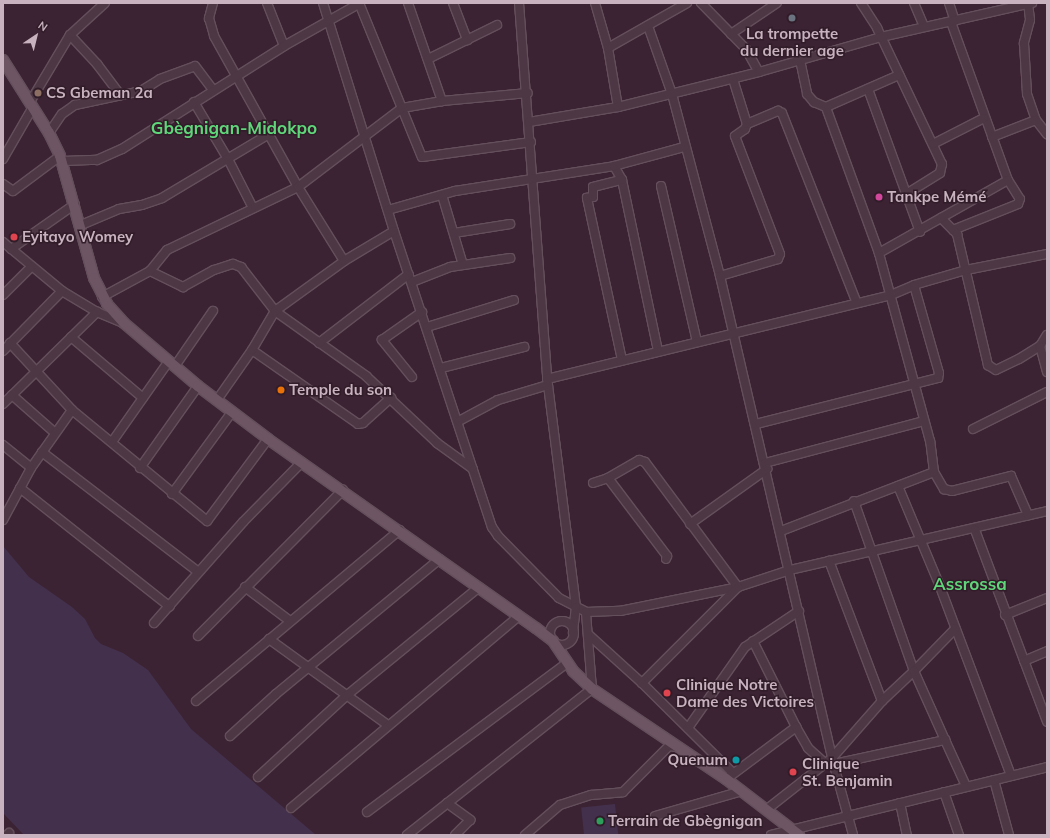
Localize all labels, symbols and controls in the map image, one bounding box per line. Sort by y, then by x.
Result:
marker: La trompette du dernier age [787,13,797,23]
north arrow [16,16,56,56]
text: N [35,18,50,34]
place label: La trompette du dernier age [740,24,844,59]
place label: CS Gbeman 2a [46,84,153,102]
marker: CS Gbeman 2a [33,88,43,98]
district label: Gbègnigan-Midokpo [151,118,317,138]
place label: Tankpe Mémé [887,188,986,206]
marker: Tankpe Mémé [874,192,884,202]
place label: Eyitayo Womey [22,228,133,246]
marker: Eyitayo Womey [9,232,19,242]
place label: Temple du son [289,381,392,399]
marker: Temple du son [276,385,286,395]
district label: Assrossa [933,574,1007,594]
place label: Clinique Notre Dame des Victoires [676,675,814,710]
marker: Clinique Notre Dame des Victoires [661,687,673,699]
place label: Quenum [668,751,728,769]
place label: Clinique St. Benjamin [802,754,893,789]
marker: Quenum [731,755,741,765]
marker: Clinique St. Benjamin [787,766,799,778]
place label: Terrain de Gbègnigan [608,812,763,830]
marker: Terrain de Gbègnigan [595,816,605,826]

